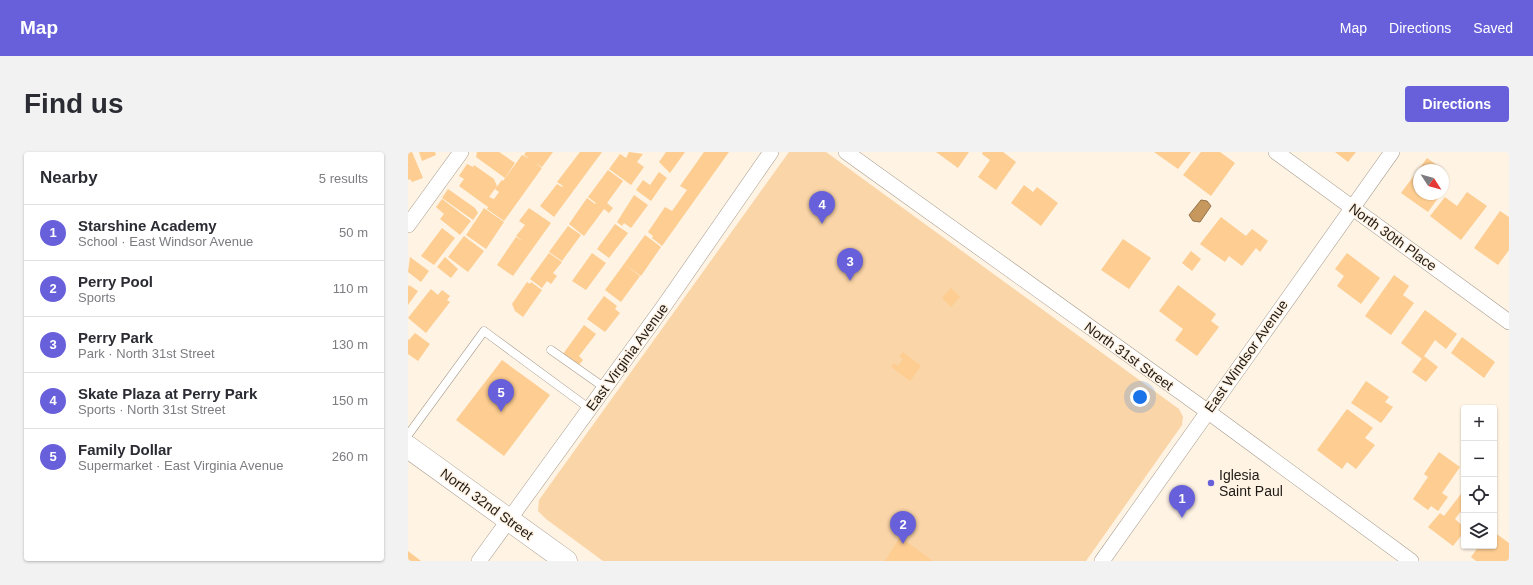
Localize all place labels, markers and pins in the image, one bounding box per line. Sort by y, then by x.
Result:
pin: 4 [809,191,835,224]
pin: 3 [837,248,863,281]
pin: 5 [488,379,514,412]
place label: Iglesia Saint Paul [1219,467,1283,499]
marker: Iglesia Saint Paul [1206,478,1216,488]
pin: 1 [1169,485,1195,518]
pin: 2 [890,511,916,544]

